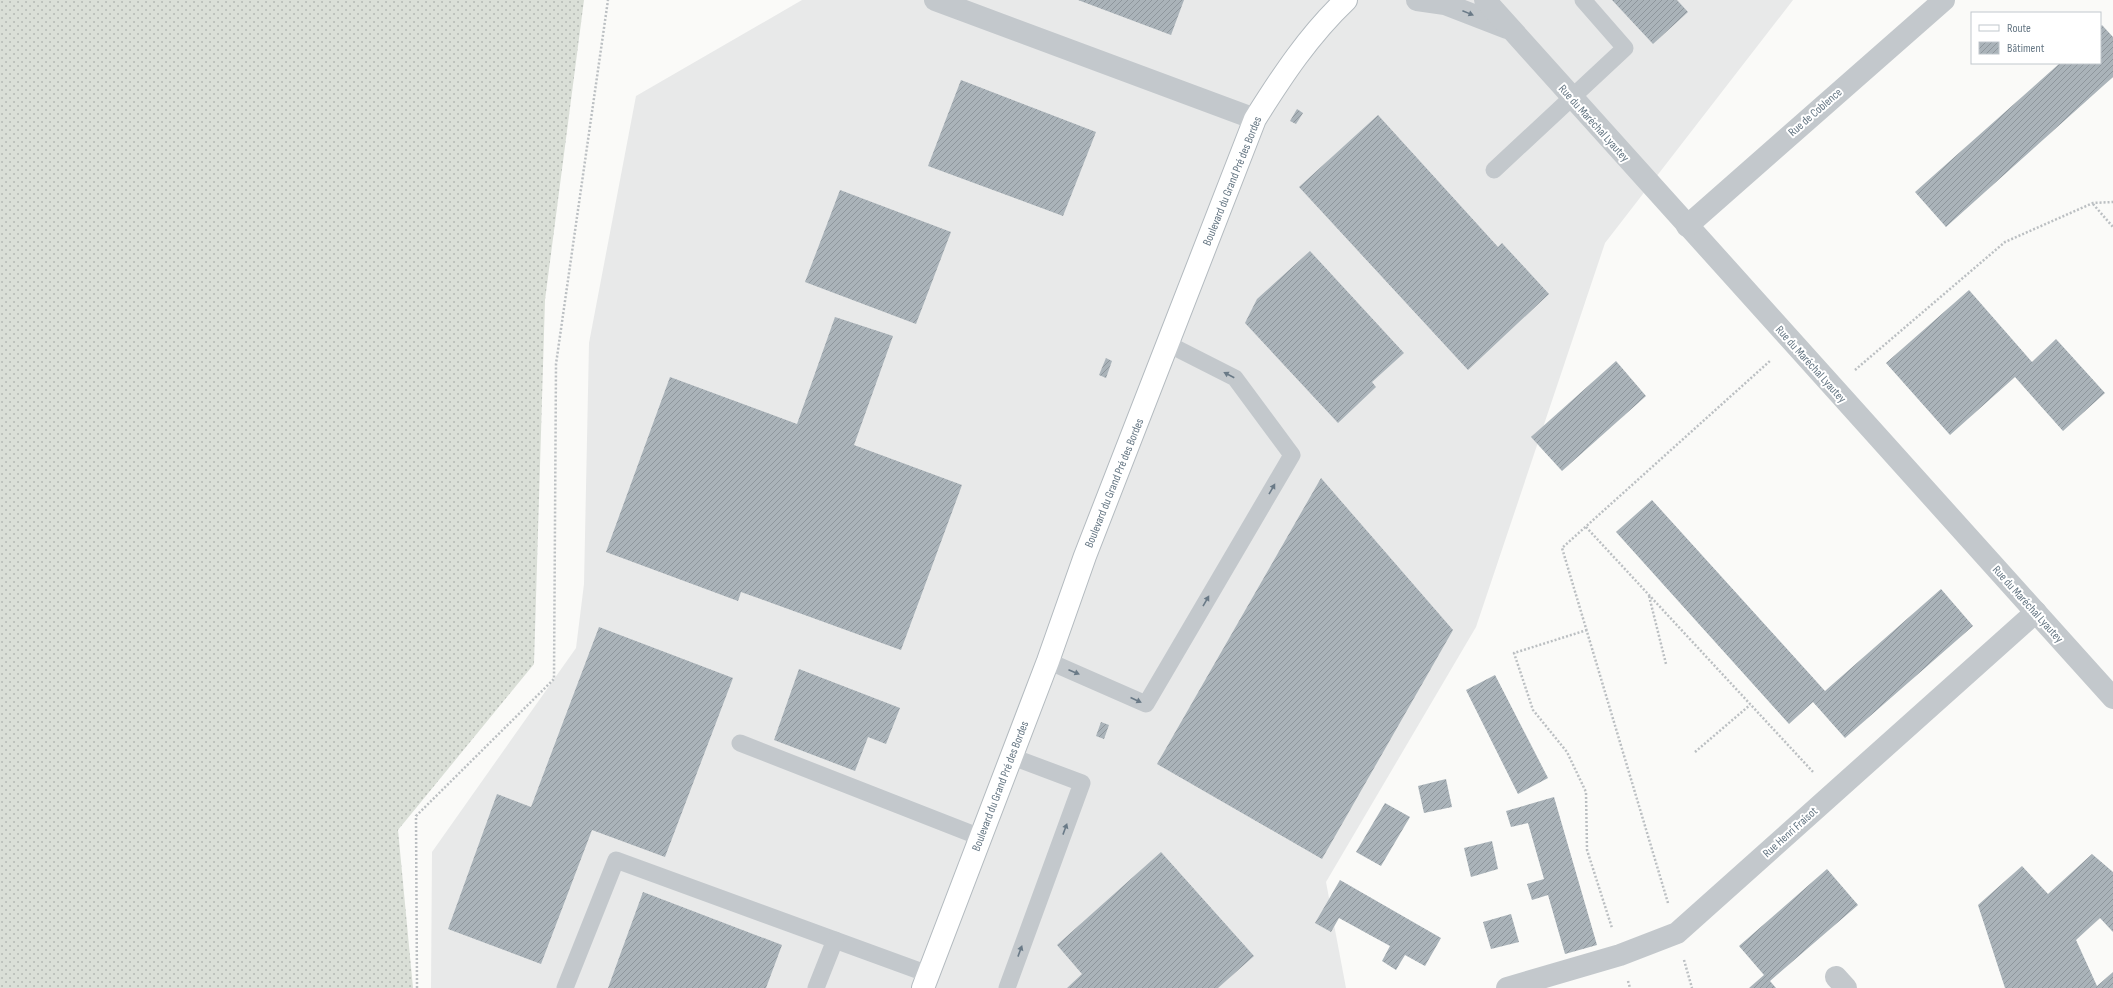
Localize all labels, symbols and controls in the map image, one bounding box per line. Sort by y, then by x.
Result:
one-way arrow [1462,10,1474,16]
legend [1971,12,2101,64]
text: Route [2007,21,2031,36]
text: Bâtiment [2007,41,2045,56]
street label: Rue du Maréchal Lyautey [1555,82,1633,165]
street label: Rue de Coblence [1785,85,1845,140]
street label: Boulevard du Grand Pré des Bordes [1200,114,1265,248]
street label: Rue du Maréchal Lyautey [1772,323,1850,406]
one-way arrow [1224,372,1235,378]
street label: Boulevard du Grand Pré des Bordes [1082,416,1147,550]
one-way arrow [1269,483,1276,495]
street label: Rue du Maréchal Lyautey [1989,563,2067,646]
one-way arrow [1203,595,1210,607]
one-way arrow [1069,669,1080,675]
one-way arrow [1131,697,1142,703]
street label: Boulevard du Grand Pré des Bordes [969,719,1032,853]
street label: Rue Henri Fraisot [1760,804,1821,861]
one-way arrow [1063,823,1069,835]
one-way arrow [1018,945,1024,957]

